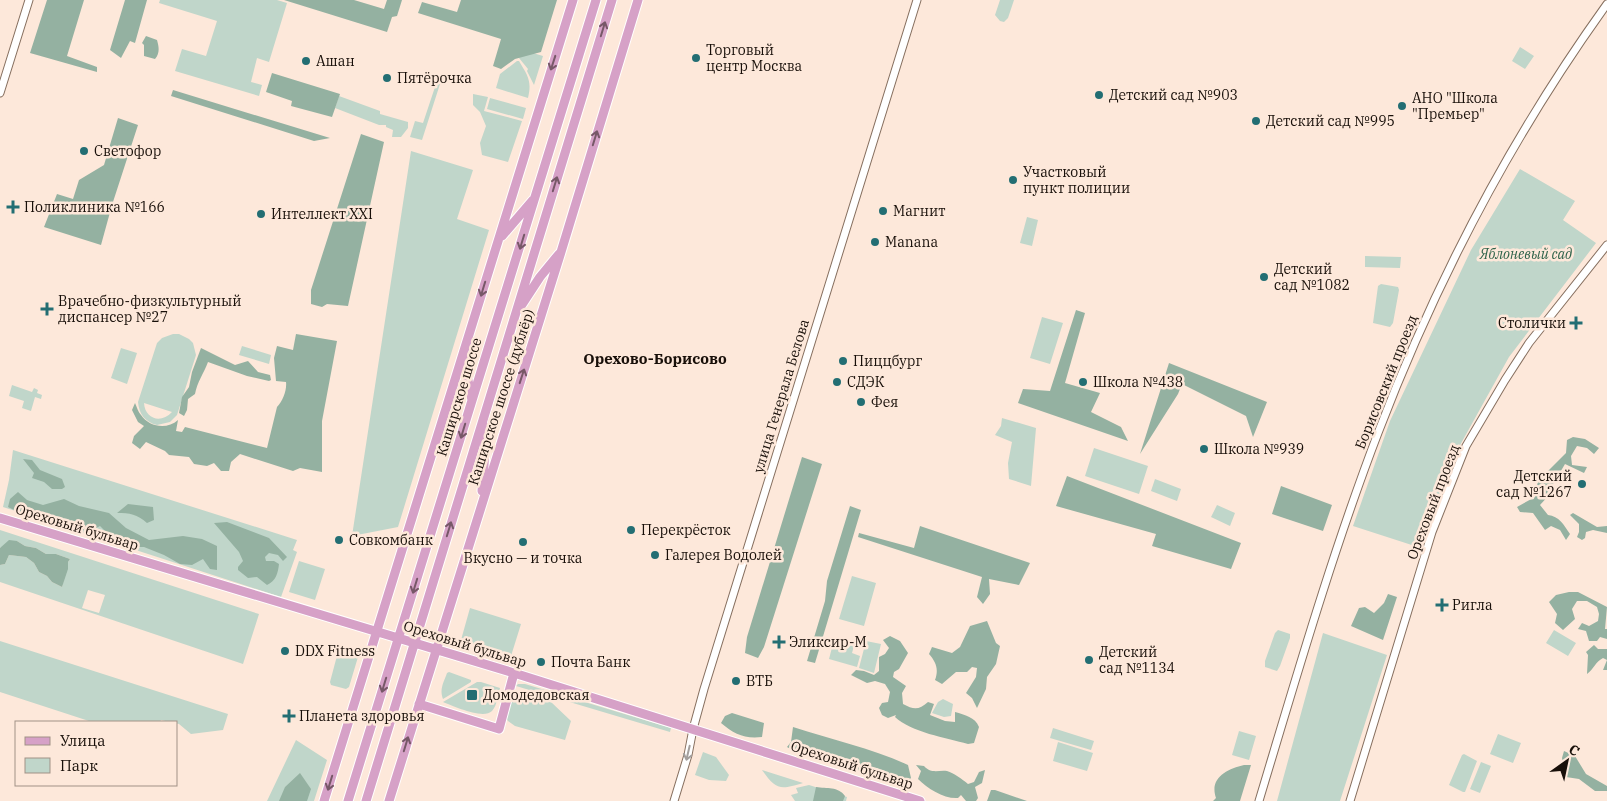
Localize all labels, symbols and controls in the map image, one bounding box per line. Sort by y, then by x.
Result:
one-way arrow [598,21,608,37]
place label: Торговый центр Москва [706,41,803,75]
place label: Ашан [316,52,355,70]
marker: Торговый центр Москва [690,52,702,64]
marker: Ашан [300,55,312,67]
one-way arrow [547,55,557,71]
place label: Пятёрочка [397,69,472,87]
marker: Пятёрочка [381,72,393,84]
place label: Детский сад №903 [1109,86,1238,104]
marker: Детский сад №903 [1093,89,1105,101]
place label: АНО "Школа "Премьер" [1412,89,1498,123]
marker: АНО "Школа "Премьер" [1396,100,1408,112]
place label: Детский сад №995 [1266,112,1395,130]
marker: Детский сад №995 [1250,115,1262,127]
one-way arrow [591,131,601,147]
place label: Светофор [94,142,161,160]
marker: Светофор [78,145,90,157]
place label: Участковый пункт полиции [1023,163,1130,197]
marker: Участковый пункт полиции [1007,174,1019,186]
one-way arrow [551,177,560,193]
place label: Поликлиника №166 [24,198,165,216]
marker: Поликлиника №166 [6,200,20,214]
place label: Магнит [893,202,945,220]
place label: Интеллект XXI [271,205,373,223]
marker: Магнит [877,205,889,217]
marker: Интеллект XXI [255,208,267,220]
place label: Manana [885,233,938,251]
one-way arrow [516,234,526,250]
marker: Manana [869,236,881,248]
park label: Яблоневый сад [1479,245,1572,263]
place label: Детский сад №1082 [1274,260,1350,294]
marker: Детский сад №1082 [1258,271,1270,283]
one-way arrow [477,280,487,296]
place label: Врачебно-физкультурный диспансер №27 [58,292,241,326]
marker: Врачебно-физкультурный диспансер №27 [40,302,54,316]
street label: Каширское шоссе (дублёр) [464,307,538,487]
street label: Борисовский проезд [1351,312,1421,452]
place label: Столички [1498,314,1566,332]
street label: улица Генерала Белова [749,316,813,475]
marker: Столички [1570,317,1582,329]
street label: Каширское шоссе [432,335,486,459]
district label: Орехово-Борисово [583,349,727,368]
place label: Пиццбург [853,352,922,370]
marker: Пиццбург [837,355,849,367]
one-way arrow [518,369,527,384]
place label: СДЭК [847,373,885,391]
place label: Школа №438 [1093,373,1183,391]
marker: СДЭК [831,376,843,388]
marker: Школа №438 [1077,376,1089,388]
place label: Фея [871,393,898,411]
marker: Фея [855,396,867,408]
one-way arrow [458,423,467,438]
place label: Школа №939 [1214,440,1304,458]
street label: Ореховый проезд [1403,441,1463,562]
marker: Школа №939 [1198,443,1210,455]
place label: Детский сад №1267 [1496,467,1572,501]
marker: Детский сад №1267 [1576,478,1588,490]
street label: Ореховый бульвар [13,500,141,554]
place label: Перекрёсток [641,521,731,539]
one-way arrow [444,522,454,538]
marker: Перекрёсток [625,524,637,536]
place label: Совкомбанк [349,531,433,549]
marker: Совкомбанк [333,534,345,546]
marker: Вкусно — и точка [517,536,529,548]
place label: Галерея Водолей [665,546,782,564]
place label: Вкусно — и точка [464,549,583,567]
marker: Галерея Водолей [649,549,661,561]
one-way arrow [409,578,419,594]
place label: Ригла [1452,596,1493,614]
marker: Ригла [1436,599,1448,611]
street label: Ореховый бульвар [401,617,529,671]
place label: Эликсир-М [789,633,867,651]
marker: Эликсир-М [773,636,785,648]
place label: DDX Fitness [295,642,375,660]
place label: Детский сад №1134 [1099,643,1175,677]
marker: DDX Fitness [279,645,291,657]
place label: Почта Банк [551,653,630,671]
marker: Детский сад №1134 [1083,654,1095,666]
marker: Почта Банк [535,656,547,668]
place label: ВТБ [746,672,773,690]
marker: ВТБ [730,675,742,687]
one-way arrow [378,677,388,693]
place label: Домодедовская [483,686,590,704]
marker: Домодедовская [465,688,479,702]
place label: Планета здоровья [299,707,425,725]
marker: Планета здоровья [283,710,295,722]
legend [15,721,178,786]
text: Улица [60,731,105,750]
north arrow [1542,736,1592,786]
one-way arrow [402,737,412,753]
street label: Ореховый бульвар [788,737,916,793]
text: С [1565,740,1583,760]
one-way arrow [683,745,692,761]
text: Парк [60,756,98,775]
one-way arrow [324,775,334,791]

